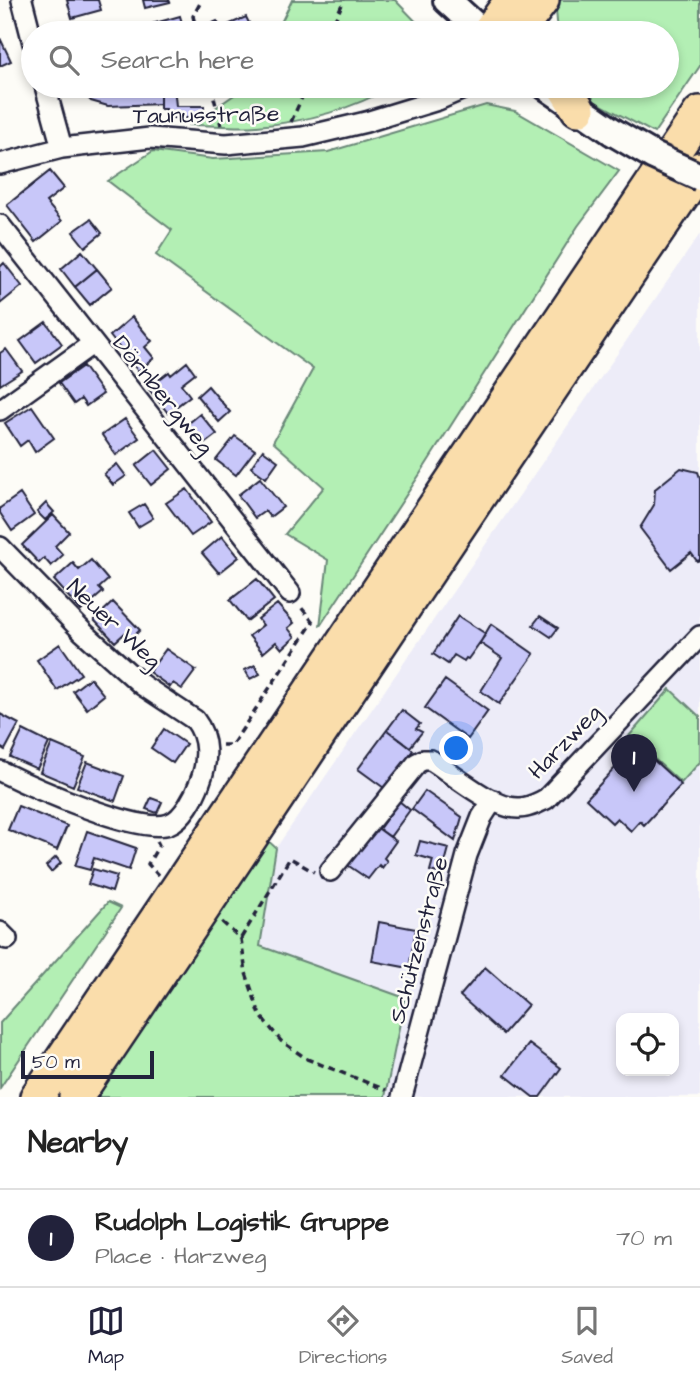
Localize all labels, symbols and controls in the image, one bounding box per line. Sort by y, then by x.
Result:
search box [21,21,679,98]
icon: search [45,41,83,79]
text: Search here [101,42,254,78]
street label: Taunusstraße [132,98,280,132]
street label: Dörnbergweg [104,329,221,462]
street label: Neuer Weg [59,572,168,677]
street label: Harzweg [521,697,609,787]
your location [439,731,473,765]
pin: 1 [611,734,657,792]
street label: Schützenstraße [381,853,457,1027]
map controls [616,1013,679,1076]
button: locate [616,1013,679,1076]
scale bar [21,1048,154,1080]
text: 50 m [32,1049,80,1076]
text: Nearby [28,1122,128,1164]
text: Rudolph Logistik Gruppe [95,1204,389,1240]
text: 1 [50,1222,52,1254]
text: 70 m [616,1222,672,1254]
text: Place · Harzweg [95,1240,266,1272]
tab: Map [87,1302,125,1371]
tab: Directions [299,1302,387,1371]
tab: Saved [561,1302,613,1371]

